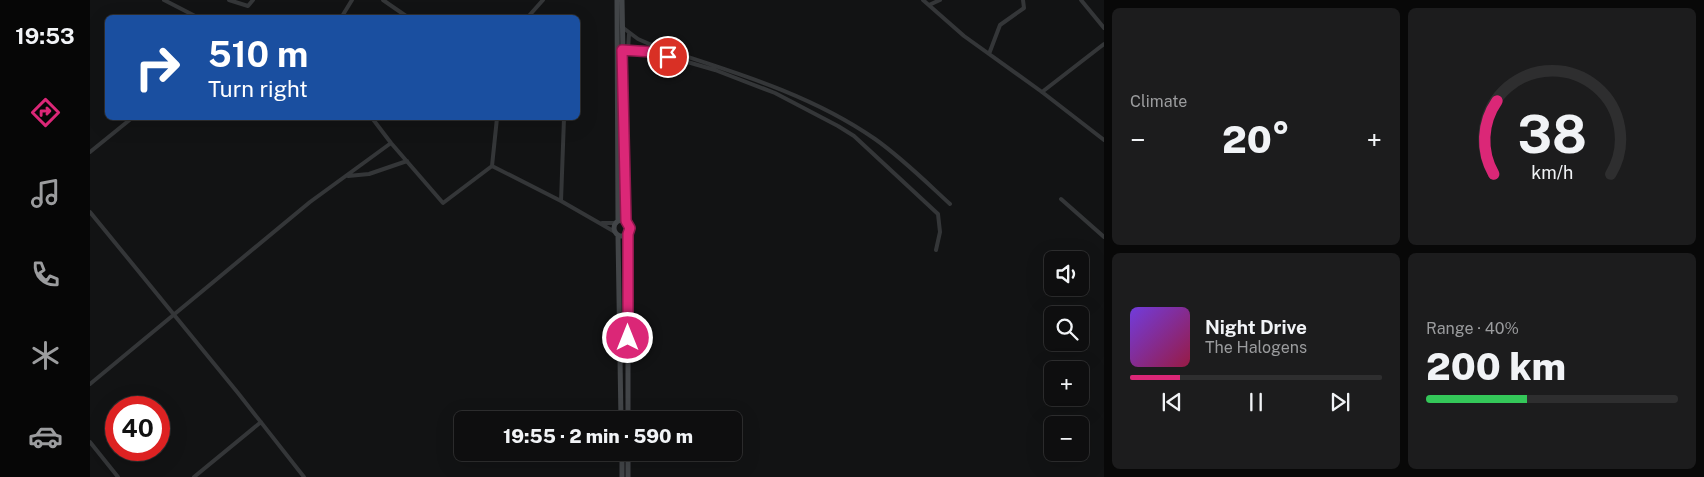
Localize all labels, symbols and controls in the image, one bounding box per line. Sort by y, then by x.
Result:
text: 19:53 [15,23,75,49]
text: 510 m [208,34,308,75]
icon: right [125,35,190,100]
pin [647,36,689,78]
icon: arrive [654,43,682,71]
text: Turn right [208,76,308,102]
text: Climate [1130,92,1187,111]
icon: directions [28,95,63,130]
text: 38 [1517,104,1587,165]
text: 20° [1222,117,1290,162]
text: − [1130,123,1146,156]
text: + [1366,123,1382,156]
text: km/h [1531,162,1573,183]
icon: music [28,176,63,211]
map controls [1044,251,1089,461]
button: sound [1044,251,1089,296]
icon: phone [28,257,63,292]
button: search [1044,306,1089,351]
position arrow [601,311,653,363]
text: Night Drive [1205,316,1307,338]
text: Range · 40% [1426,319,1519,338]
icon: climate [28,338,63,373]
text: The Halogens [1205,338,1307,357]
text: 200 km [1426,344,1566,389]
button: + [1044,361,1089,406]
icon: previous [1158,388,1186,416]
icon: pause [1242,388,1270,416]
icon: next [1326,388,1354,416]
speed limit sign: 40 [105,396,170,461]
button: − [1044,416,1089,461]
icon: car [28,419,63,454]
text: 19:55 · 2 min · 590 m [503,425,693,447]

